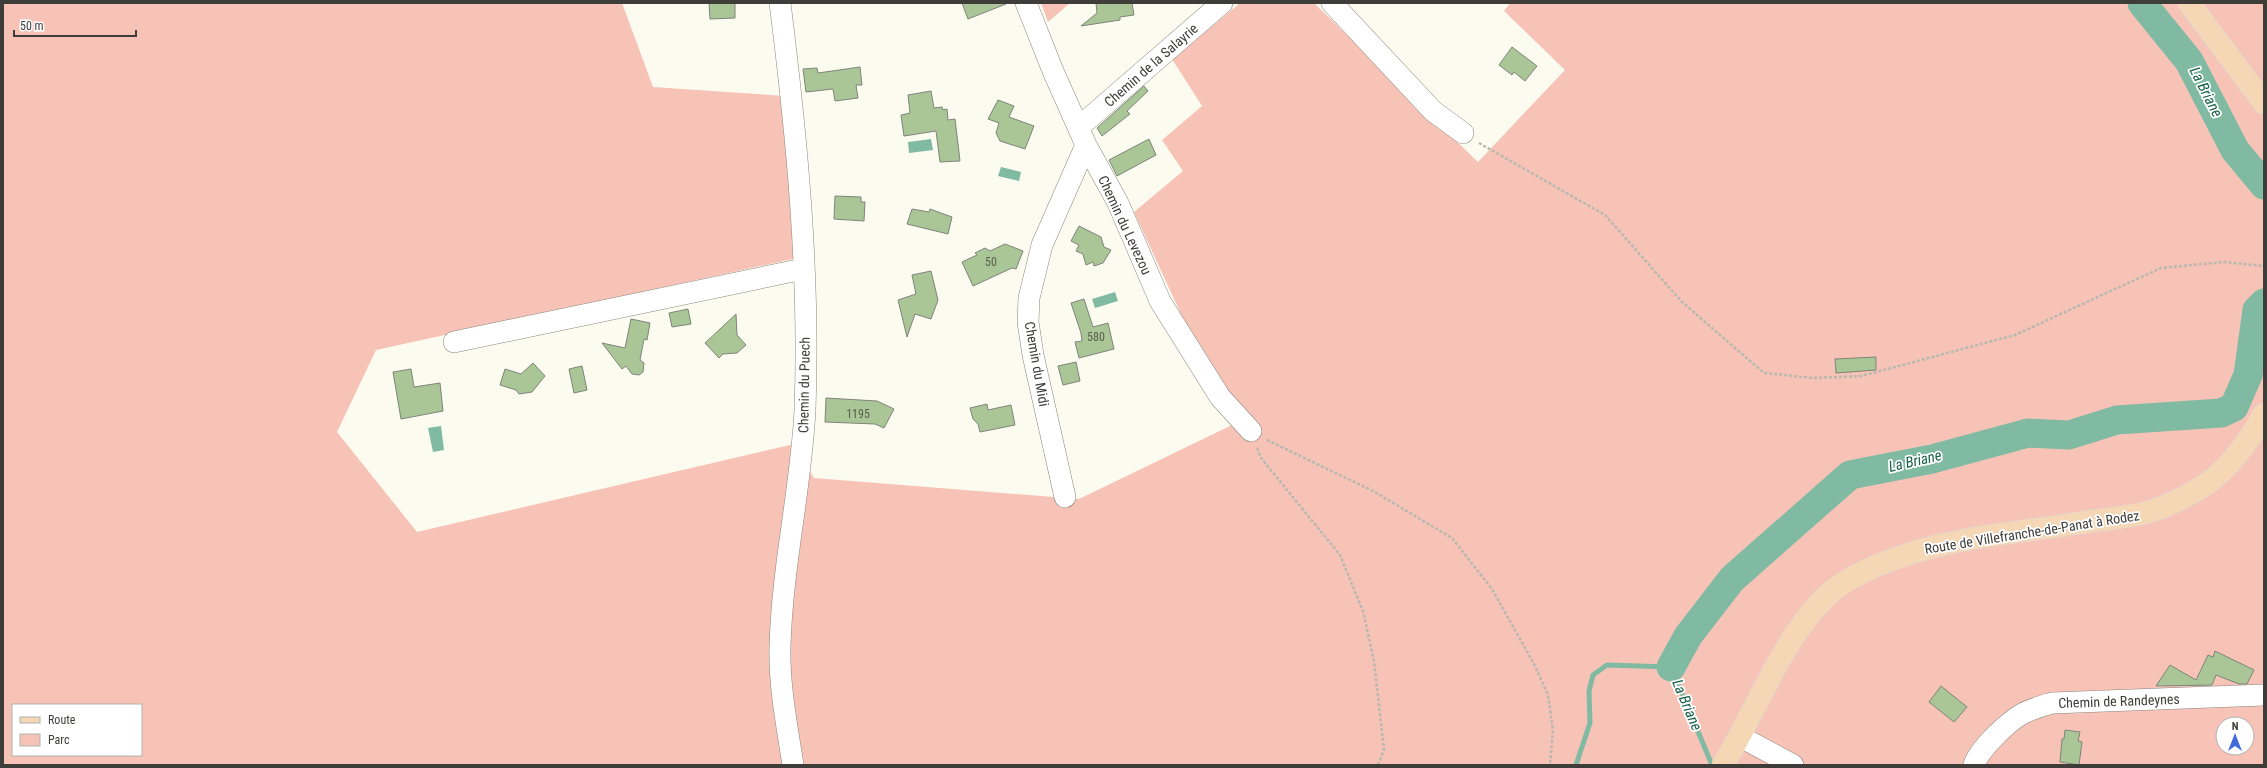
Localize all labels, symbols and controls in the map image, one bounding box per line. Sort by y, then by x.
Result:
scale bar [14,12,136,38]
text: 50 m [20,19,44,33]
street label: Chemin de la Salayrie [1101,20,1201,110]
water label: La Briane [2186,64,2226,120]
street label: Chemin du Levezou [1095,173,1155,277]
house number: 50 [985,255,997,269]
street label: Chemin du Midi [1022,320,1052,408]
house number: 580 [1087,330,1105,344]
street label: Chemin du Puech [795,337,813,433]
house number: 1195 [846,407,870,421]
water label: La Briane [1887,446,1943,476]
street label: Route de Villefranche-de-Panat à Rodez [1923,507,2141,557]
water label: La Briane [1668,677,1706,733]
street label: Chemin de Randeynes [2058,691,2180,711]
legend [12,704,142,756]
text: Route [48,713,76,727]
north arrow [2215,716,2255,756]
text: N [2232,720,2239,733]
text: Parc [48,733,70,747]

